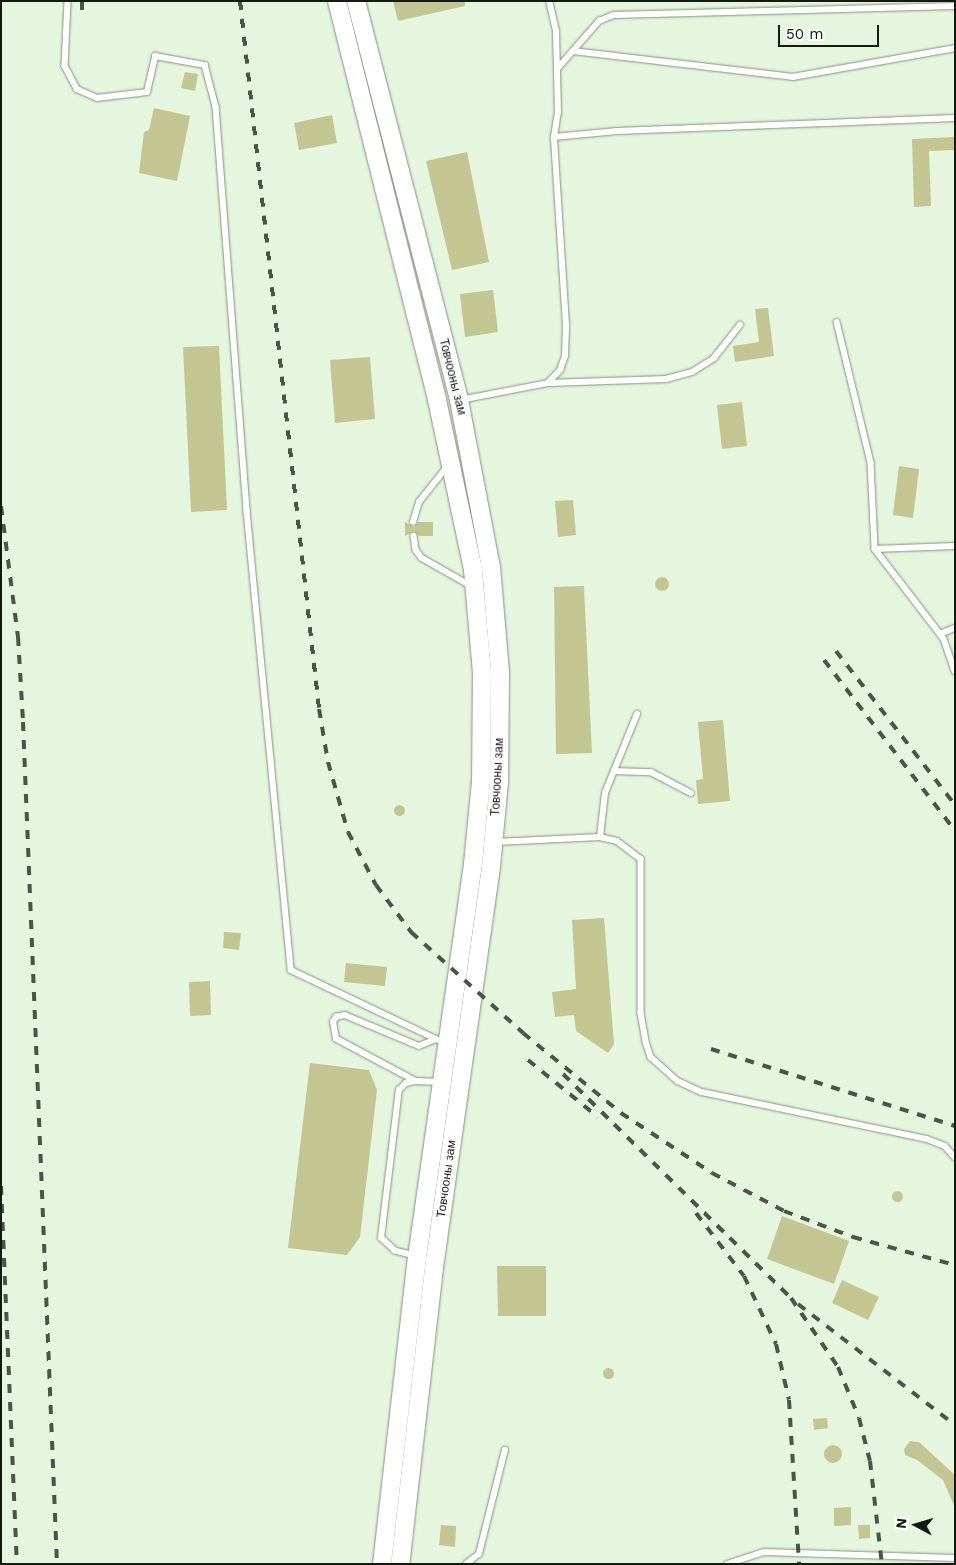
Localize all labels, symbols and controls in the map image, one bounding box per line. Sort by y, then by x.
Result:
scale bar [781,15,882,47]
text: 50 m [786,25,823,43]
street label: Товчооны зам [436,337,468,417]
street label: Товчооны зам [489,738,507,816]
street label: Товчооны зам [434,1139,460,1219]
north arrow [891,1500,941,1550]
text: N [893,1517,910,1529]

